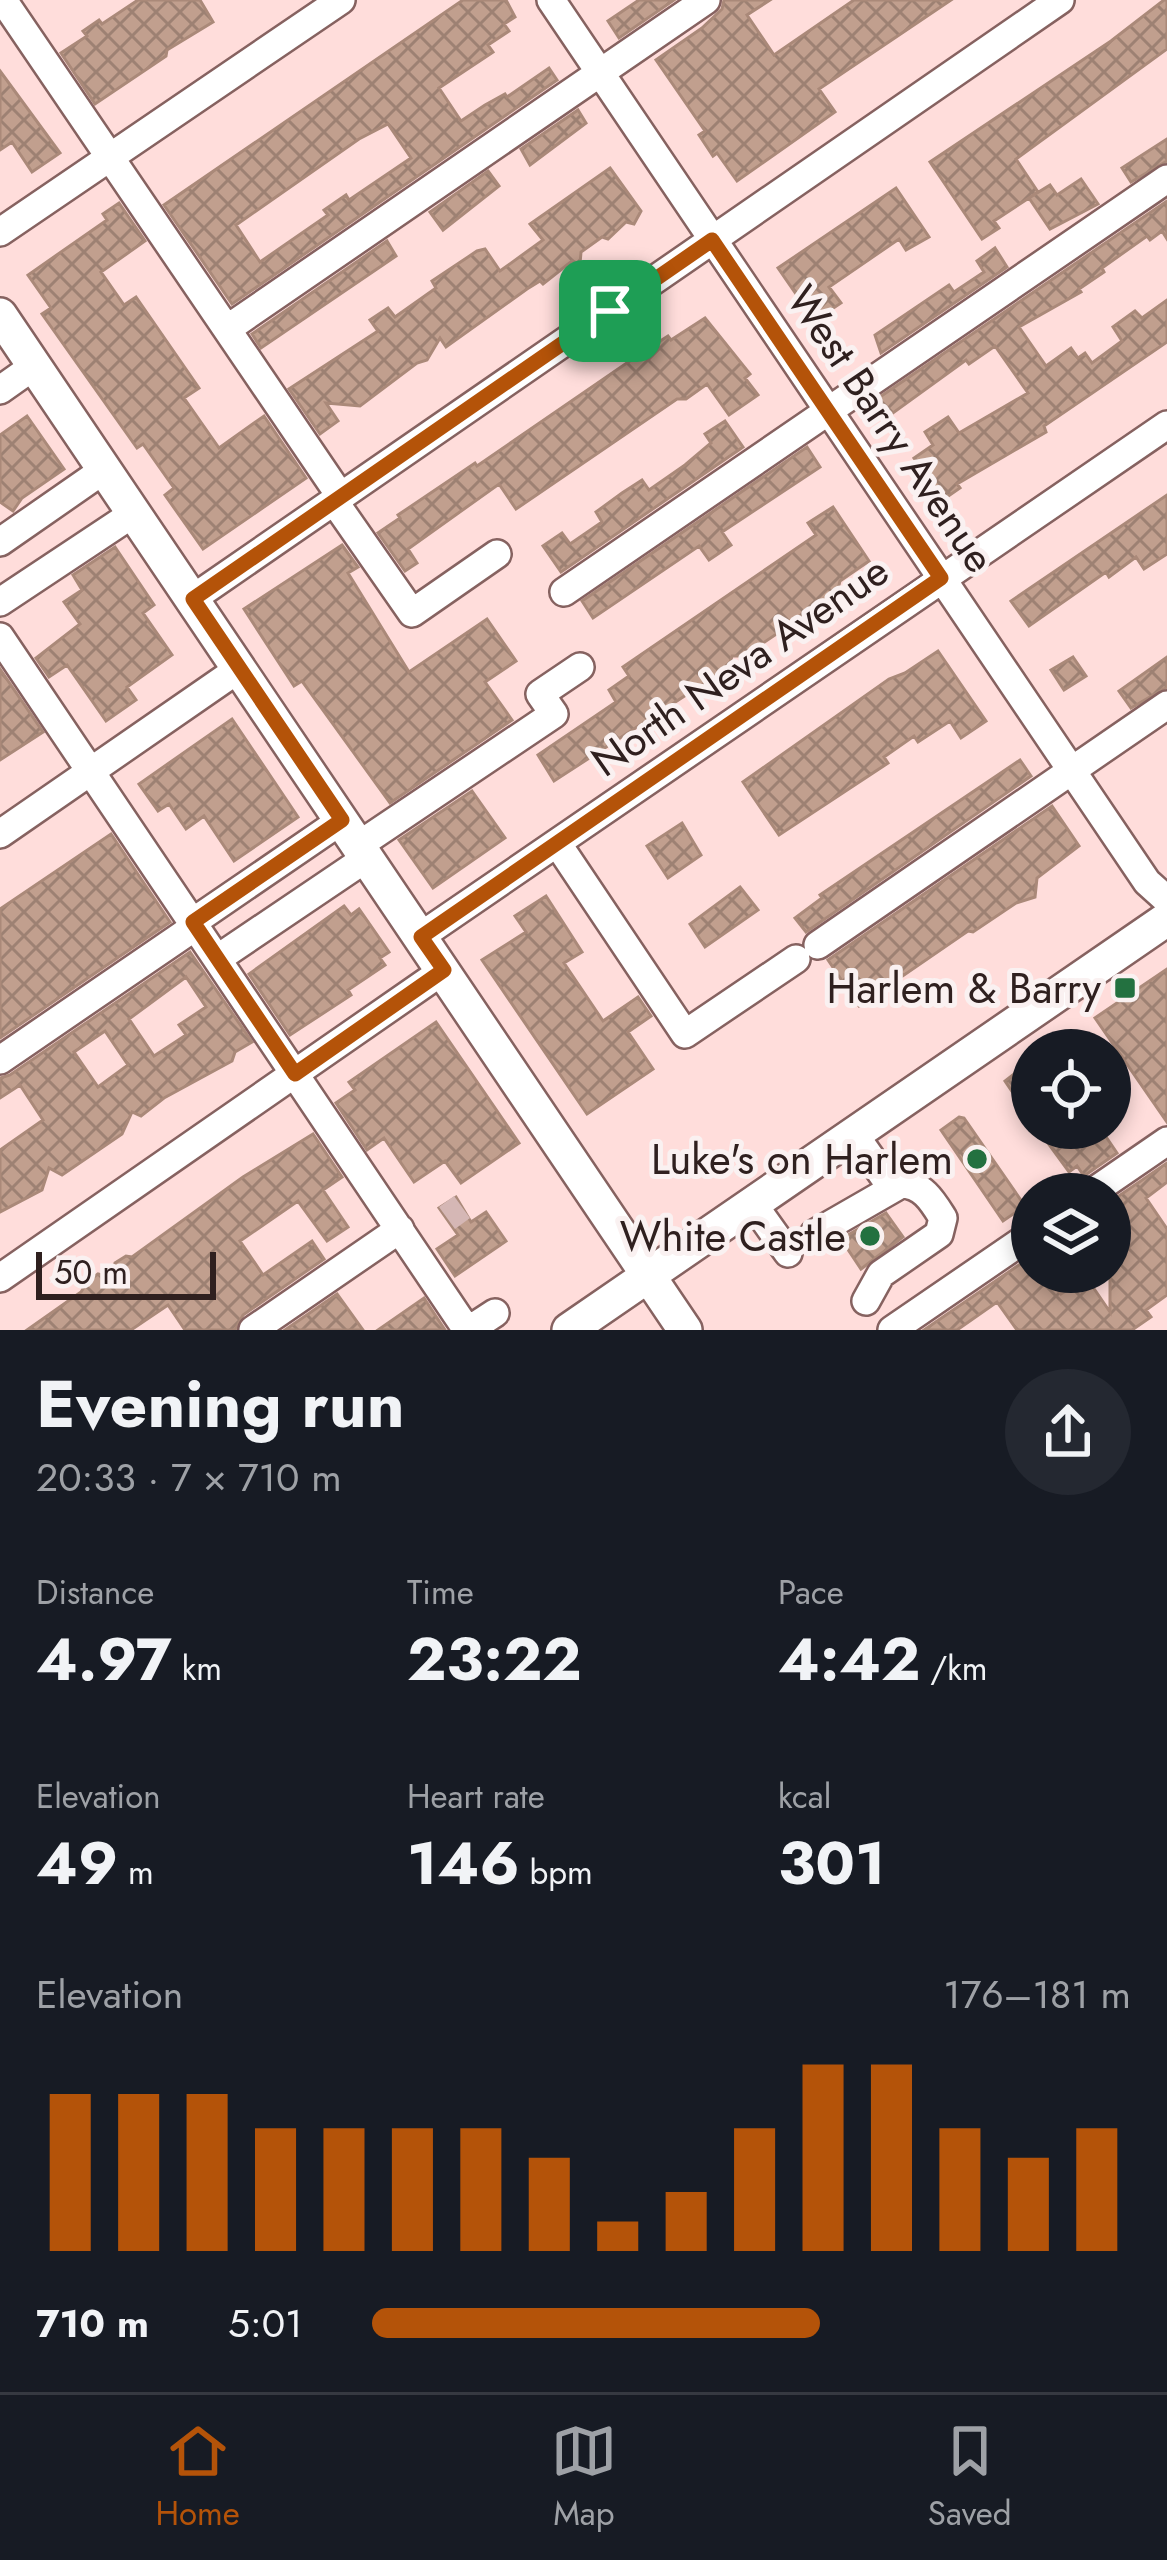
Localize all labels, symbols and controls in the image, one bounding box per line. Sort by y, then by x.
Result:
pin [559,260,661,362]
street label: West Barry Avenue [772,273,1010,585]
icon: arrive [577,278,643,344]
street label: North Neva Avenue [579,541,901,791]
place label: Harlem & Barry [827,958,1102,1019]
marker: Harlem & Barry [1112,975,1138,1001]
map controls [1011,1029,1131,1293]
button: locate [1011,1029,1131,1149]
place label: Luke's on Harlem [651,1129,953,1190]
marker: Luke's on Harlem [964,1146,990,1172]
button: layers [1011,1173,1131,1293]
place label: White Castle [620,1206,846,1267]
marker: White Castle [857,1223,883,1249]
scale bar [36,1246,216,1299]
text: 50 m [54,1249,128,1296]
text: Evening run [36,1356,405,1452]
button: share [1005,1369,1131,1495]
text: 20:33 · 7 × 710 m [36,1449,342,1506]
text: Distance [36,1569,154,1616]
text: Time [407,1569,474,1616]
text: Pace [778,1569,844,1616]
text: 4.97 [36,1616,172,1703]
text: 23:22 [407,1616,582,1703]
text: 4:42 [778,1616,920,1703]
text: km [172,1645,222,1692]
text: /km [920,1645,988,1692]
text: Elevation [36,1773,160,1820]
text: Heart rate [407,1773,545,1820]
text: kcal [778,1773,831,1820]
text: 49 [36,1820,118,1907]
text: 146 [407,1820,520,1907]
text: 301 [778,1820,886,1907]
text: m [118,1849,154,1896]
text: bpm [520,1849,593,1896]
text: Elevation [36,1966,183,2023]
text: 176–181 m [943,1966,1131,2023]
text: 710 m [36,2295,149,2352]
text: 5:01 [228,2295,303,2352]
tab: Home [156,2418,240,2537]
tab: Map [551,2418,617,2537]
tab: Saved [928,2418,1011,2537]

